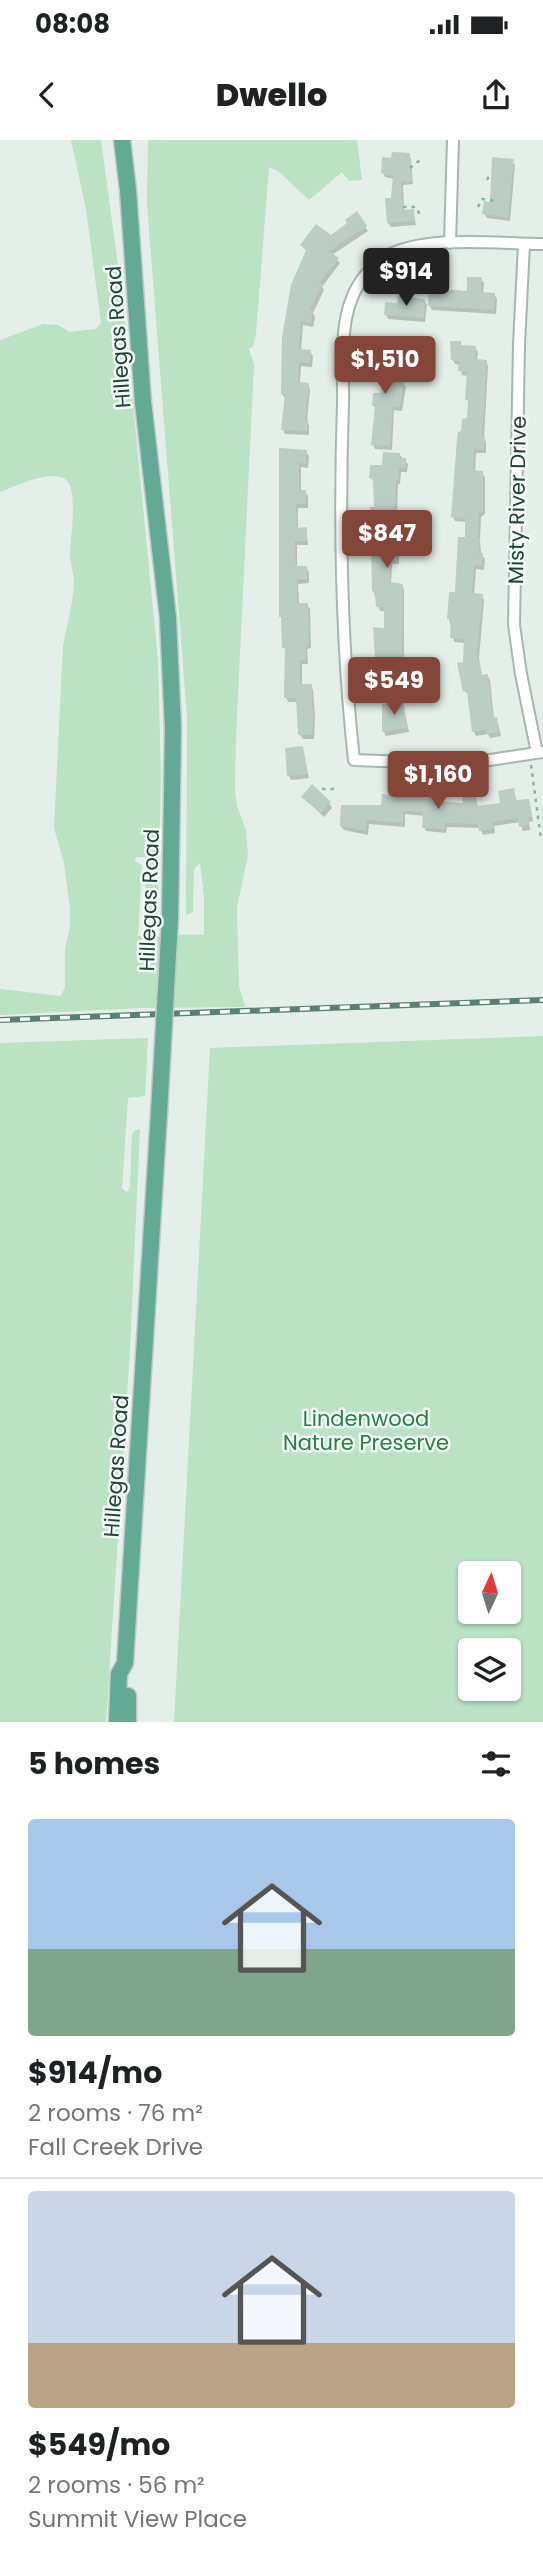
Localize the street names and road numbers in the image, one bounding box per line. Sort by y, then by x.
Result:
street label: Hillegas Road [99,265,137,409]
street label: Misty River Drive [501,416,533,584]
street label: Hillegas Road [132,828,166,972]
street label: Hillegas Road [97,1394,135,1538]

